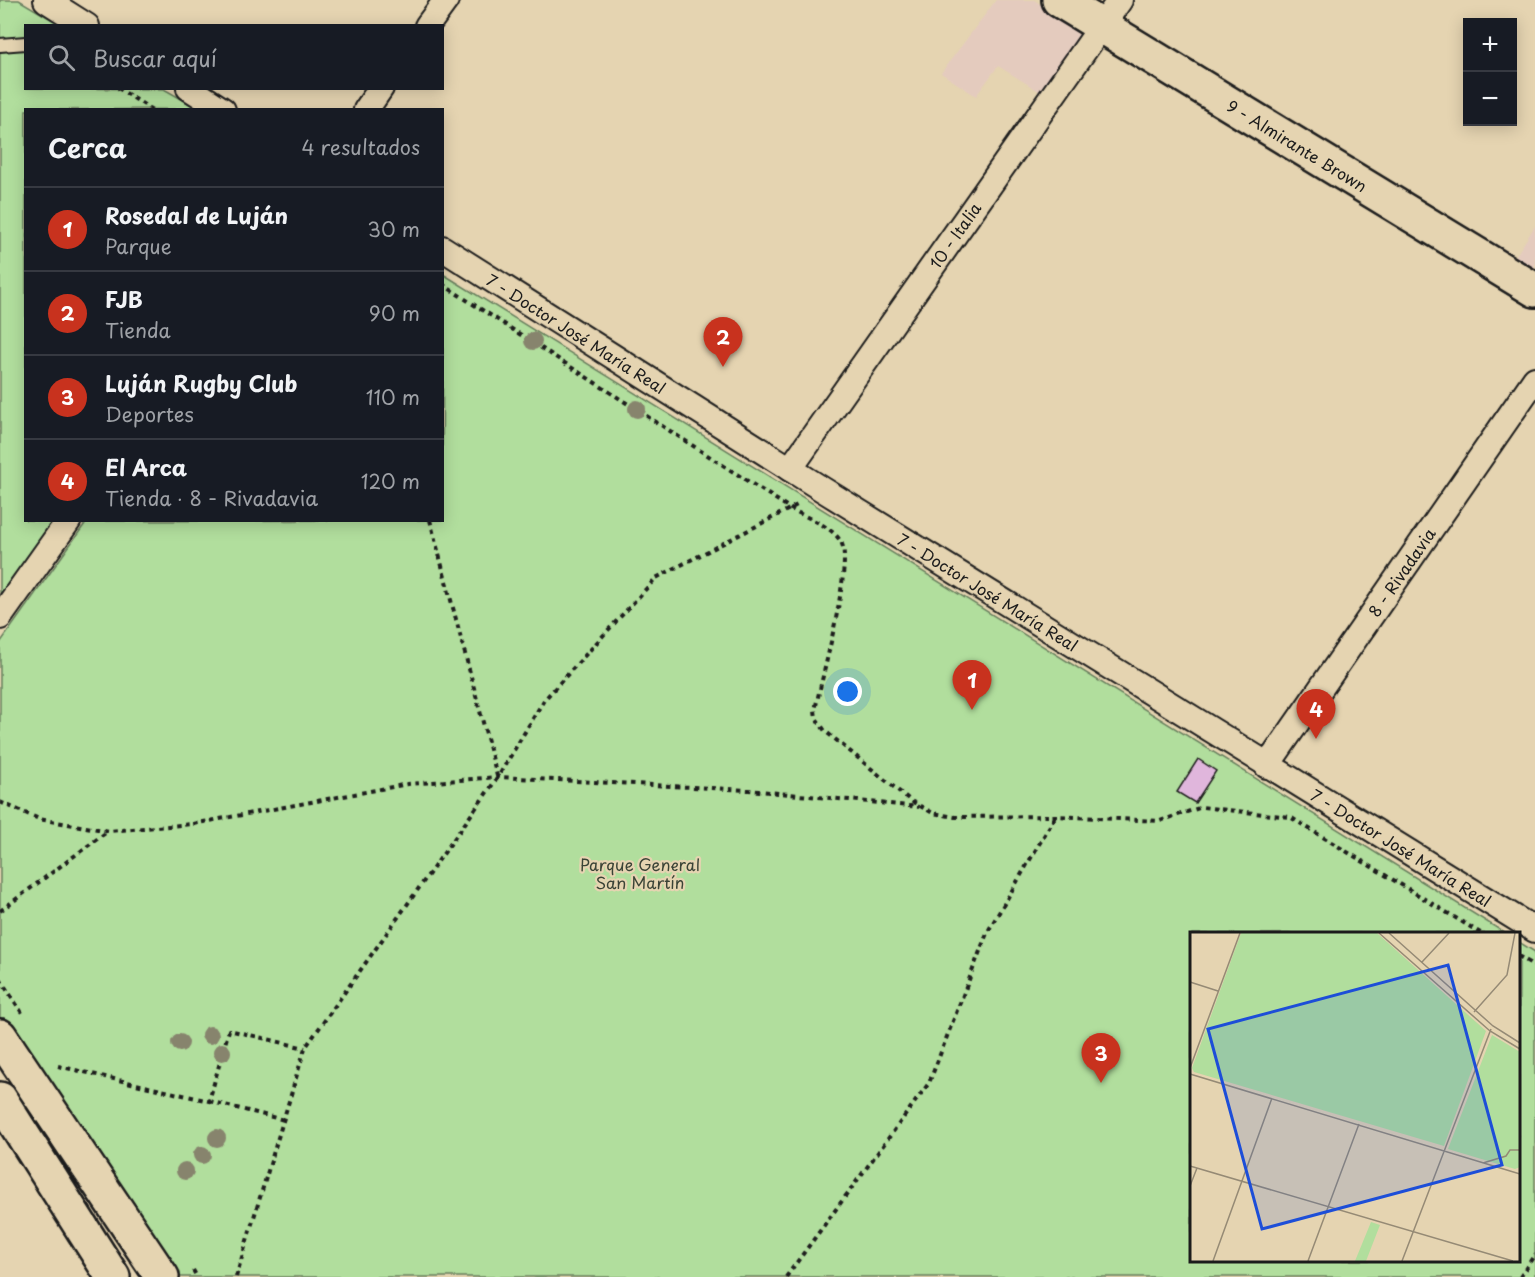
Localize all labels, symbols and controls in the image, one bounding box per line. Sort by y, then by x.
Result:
map controls [1463,18,1517,126]
button: + [1463,18,1517,72]
search box [24,24,444,90]
icon: search [45,41,78,74]
text: Buscar aquí [93,41,217,74]
button: − [1463,72,1517,126]
street label: 9 - Almirante Brown [1223,93,1372,197]
text: Cerca [48,128,127,167]
text: 4 resultados [302,132,420,162]
street label: 10 - Italia [923,197,986,273]
text: Rosedal de Luján [105,198,288,231]
text: 1 [63,214,72,244]
text: 30 m [367,214,420,244]
text: Parque [105,231,172,261]
street label: 7 - Doctor José María Real [482,267,671,399]
text: FJB [105,282,143,315]
text: 2 [60,298,75,328]
text: 90 m [369,298,420,328]
text: Tienda [105,315,171,345]
pin: 2 [704,318,742,367]
text: Luján Rugby Club [105,366,297,399]
text: 3 [61,382,74,412]
text: 110 m [366,382,420,412]
text: Deportes [105,399,194,429]
text: El Arca [105,450,187,483]
text: 4 [61,466,74,496]
text: 120 m [361,466,420,496]
text: Tienda · 8 - Rivadavia [105,483,318,513]
street label: 8 - Rivadavia [1362,522,1441,621]
street label: 7 - Doctor José María Real [893,527,1083,657]
pin: 1 [952,660,992,710]
your location [833,677,862,706]
pin: 4 [1296,690,1336,739]
street label: 7 - Doctor José María Real [1306,782,1496,912]
park label: Parque General San Martín [580,852,700,894]
inset map [1190,932,1520,1262]
pin: 3 [1082,1034,1120,1083]

